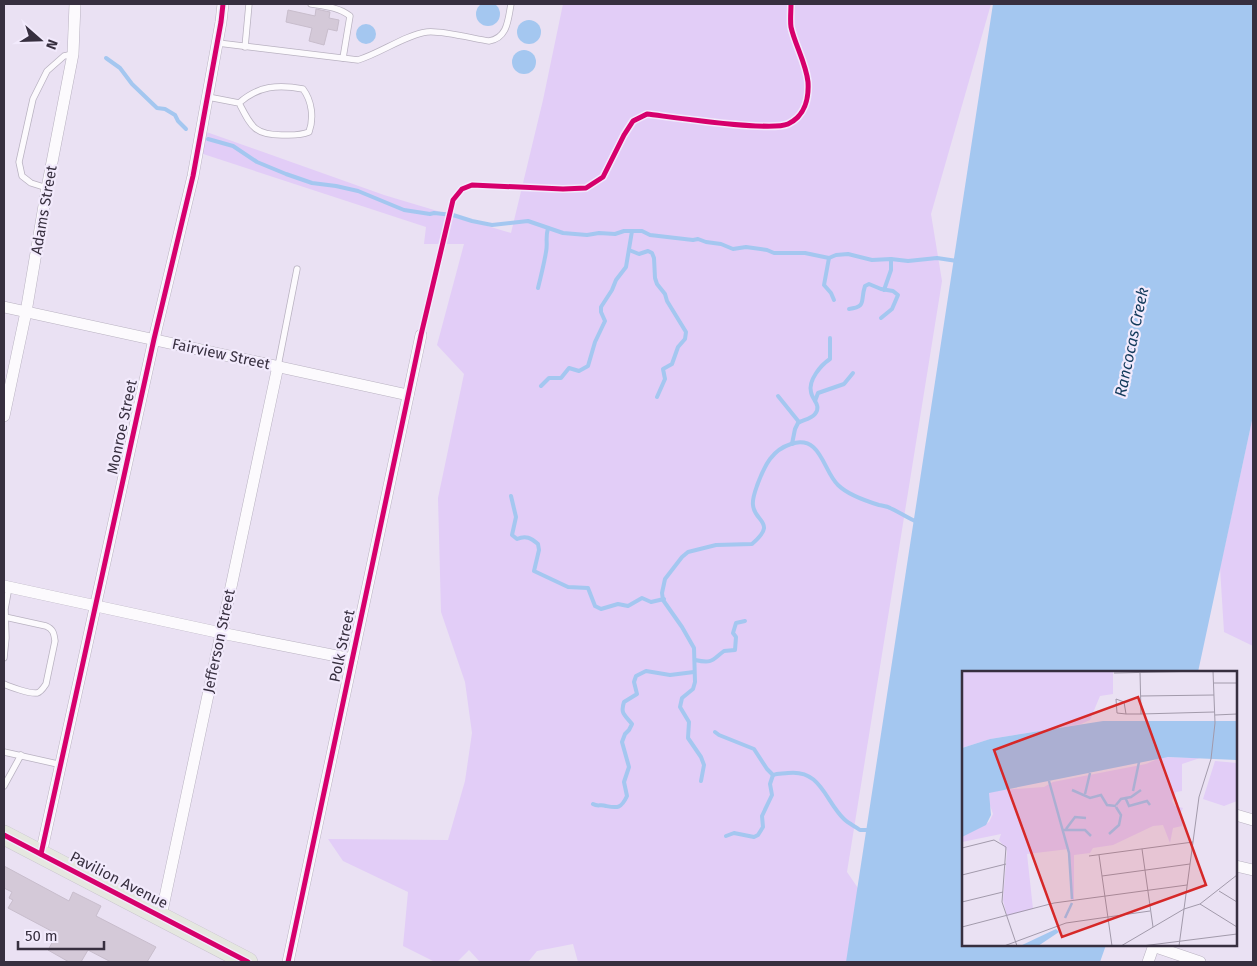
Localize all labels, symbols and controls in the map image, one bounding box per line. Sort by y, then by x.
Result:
north arrow [15,15,65,65]
text: N [42,37,61,52]
street label: Adams Street [27,163,61,256]
water label: Rancocas Creek [1111,285,1152,399]
street label: Fairview Street [170,335,272,373]
street label: Monroe Street [103,378,141,476]
street label: Jefferson Street [199,587,239,695]
street label: Polk Street [326,607,359,684]
inset map [962,671,1237,946]
street label: Pavilion Avenue [67,848,171,912]
scale bar [18,918,104,950]
text: 50 m [25,927,58,945]

